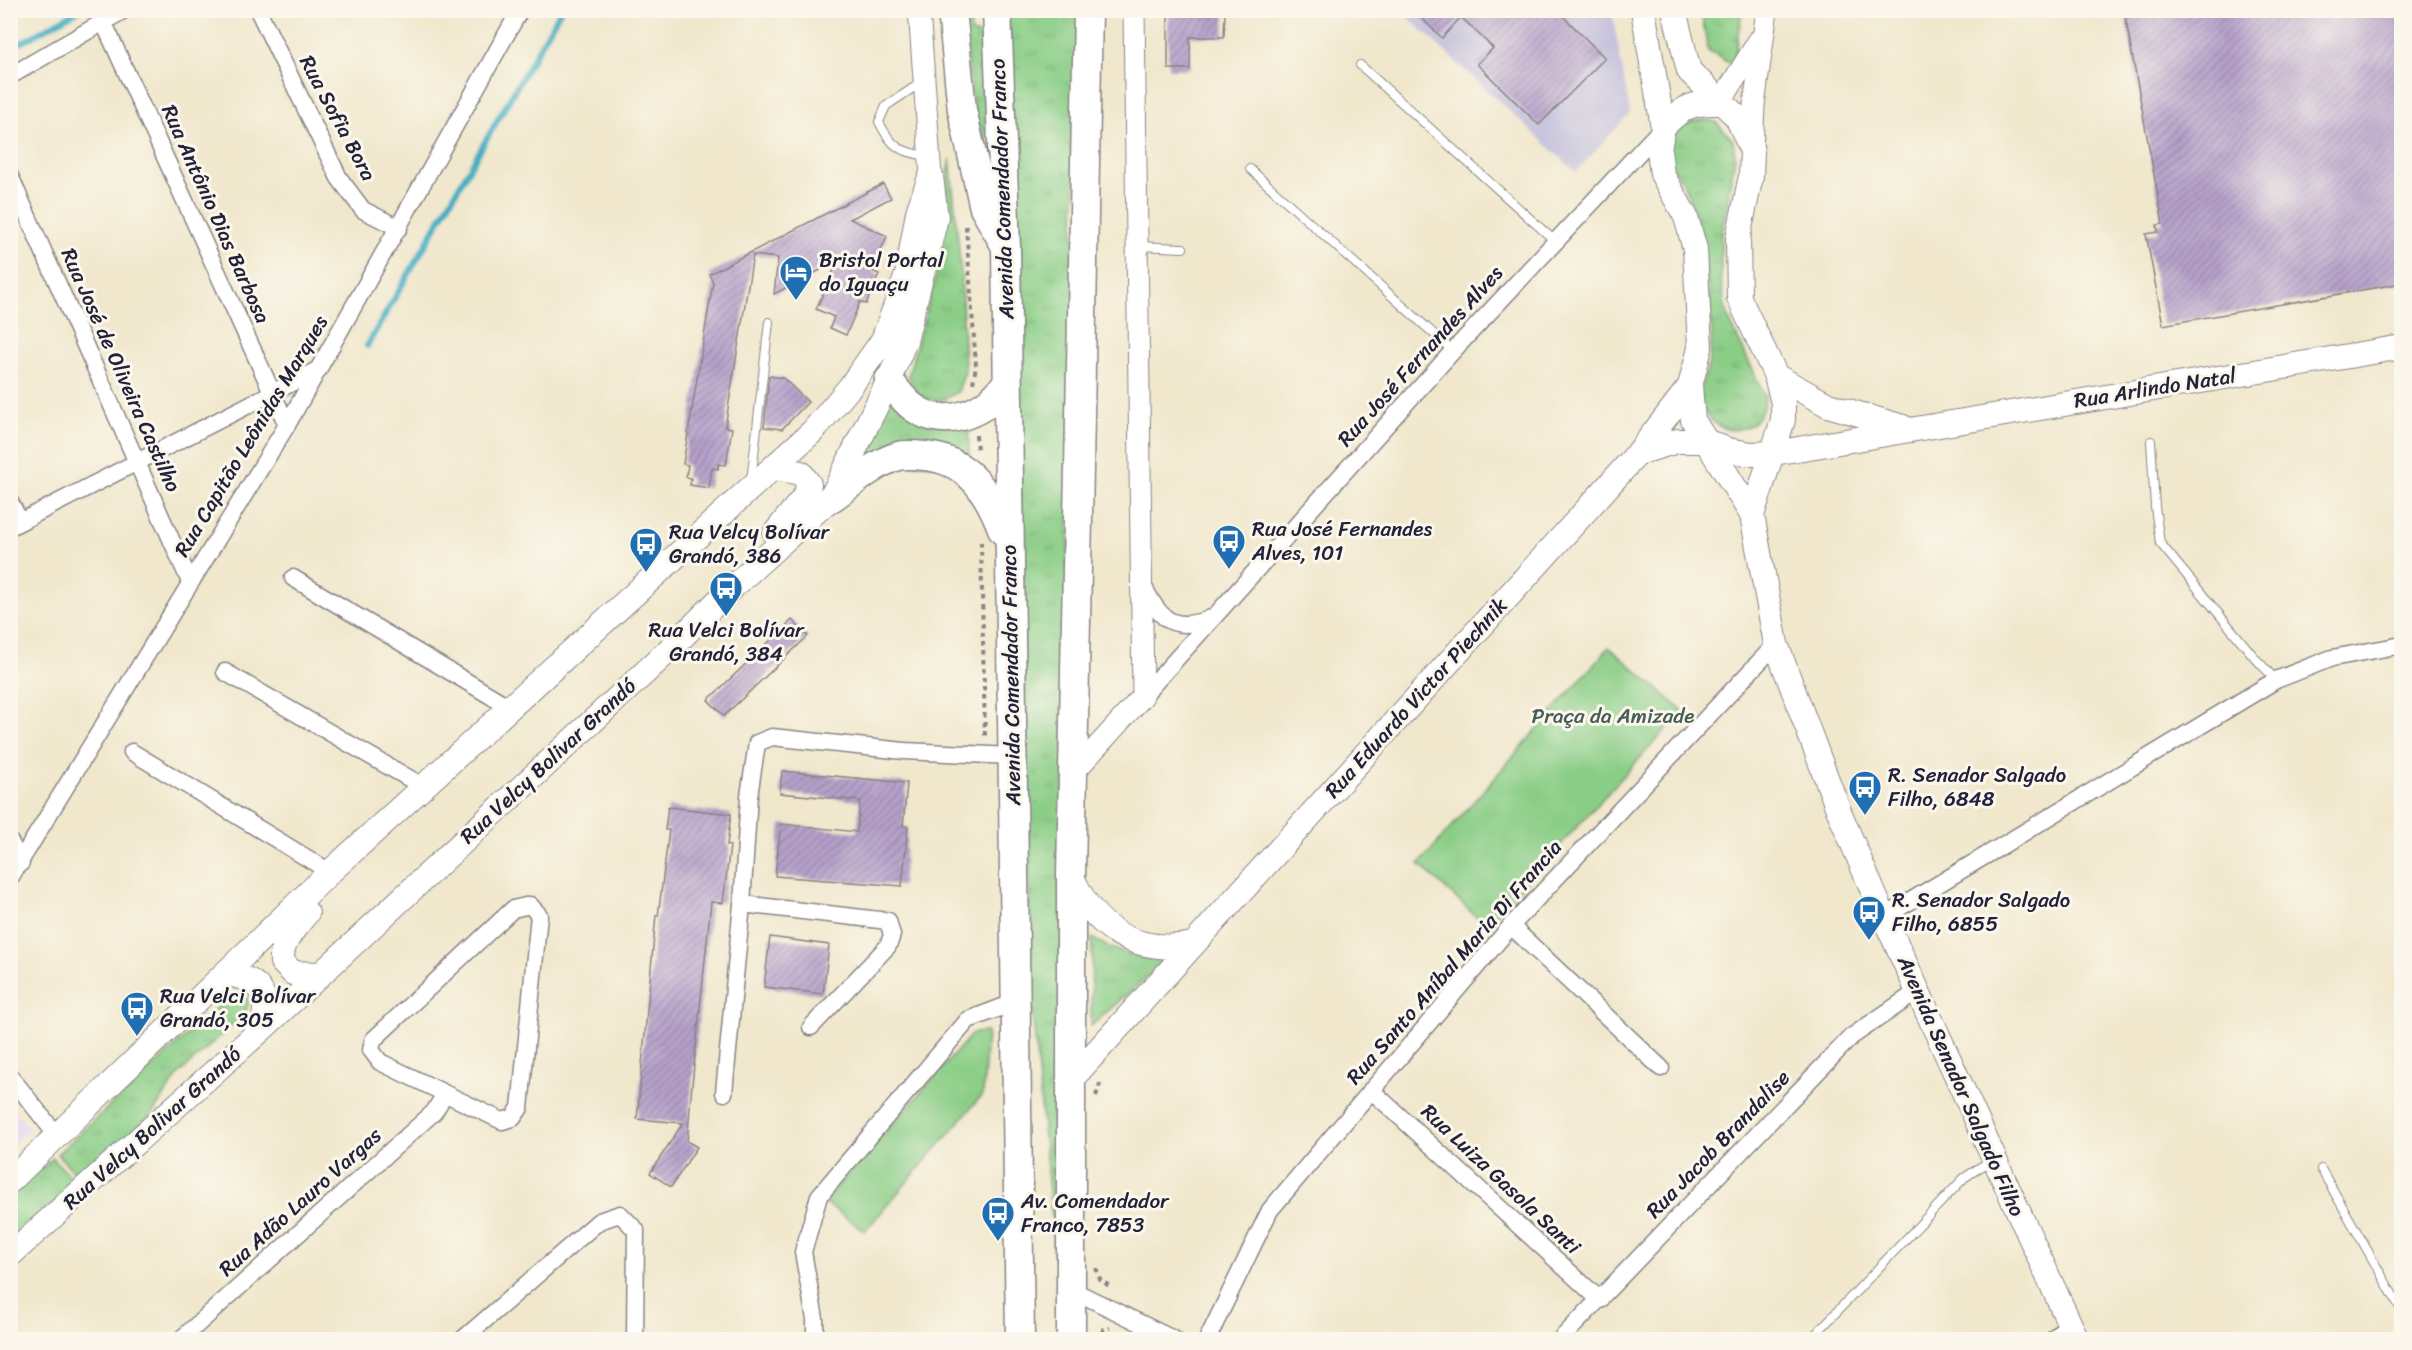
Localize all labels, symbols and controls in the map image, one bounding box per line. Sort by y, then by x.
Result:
street label: Rua Sofia Bora [289,48,387,188]
street label: Avenida Comendador Franco [978,58,1026,321]
street label: Rua Antônio Dias Barbosa [151,98,282,330]
place label: Bristol Portal do Iguaçu [819,241,945,303]
street label: Rua José de Oliveira Castilho [50,242,192,499]
hotel icon: Bristol Portal do Iguaçu [778,254,814,301]
street label: Rua José Fernandes Alves [1327,256,1513,456]
street label: Rua Capitão Leônidas Marques [163,307,339,564]
street label: Rua Arlindo Natal [2071,356,2240,420]
place label: Rua José Fernandes Alves, 101 [1251,510,1432,572]
place label: Rua Velcy Bolívar Grandó, 386 [669,513,830,575]
bus stop icon: Rua José Fernandes Alves, 101 [1211,523,1247,570]
bus stop icon: Rua Velcy Bolívar Grandó, 386 [628,526,664,573]
street label: Avenida Comendador Franco [990,544,1032,807]
bus stop icon: Rua Velci Bolívar Grandó, 384 [708,570,744,617]
street label: Rua Eduardo Victor Piechnik [1315,588,1518,807]
place label: Rua Velci Bolívar Grandó, 384 [648,611,805,673]
street label: Rua Velcy Bolivar Grandó [451,668,646,854]
park label: Praça da Amizade [1532,697,1694,735]
place label: R. Senador Salgado Filho, 6848 [1888,756,2066,818]
bus stop icon: R. Senador Salgado Filho, 6848 [1847,769,1883,816]
street label: Rua Santo Aníbal Maria Di Francia [1336,830,1572,1094]
place label: R. Senador Salgado Filho, 6855 [1892,881,2070,943]
bus stop icon: R. Senador Salgado Filho, 6855 [1851,894,1887,941]
street label: Avenida Senador Salgado Filho [1886,948,2036,1223]
place label: Rua Velci Bolívar Grandó, 305 [160,977,317,1039]
bus stop icon: Rua Velci Bolívar Grandó, 305 [119,990,155,1037]
street label: Rua Velcy Bolivar Grandó [54,1036,251,1219]
street label: Rua Jacob Brandalise [1636,1060,1800,1228]
street label: Rua Luiza Gasola Santi [1412,1094,1591,1265]
street label: Rua Adão Lauro Vargas [209,1118,391,1286]
place label: Av. Comendador Franco, 7853 [1020,1182,1170,1244]
bus stop icon: Av. Comendador Franco, 7853 [980,1195,1016,1242]

